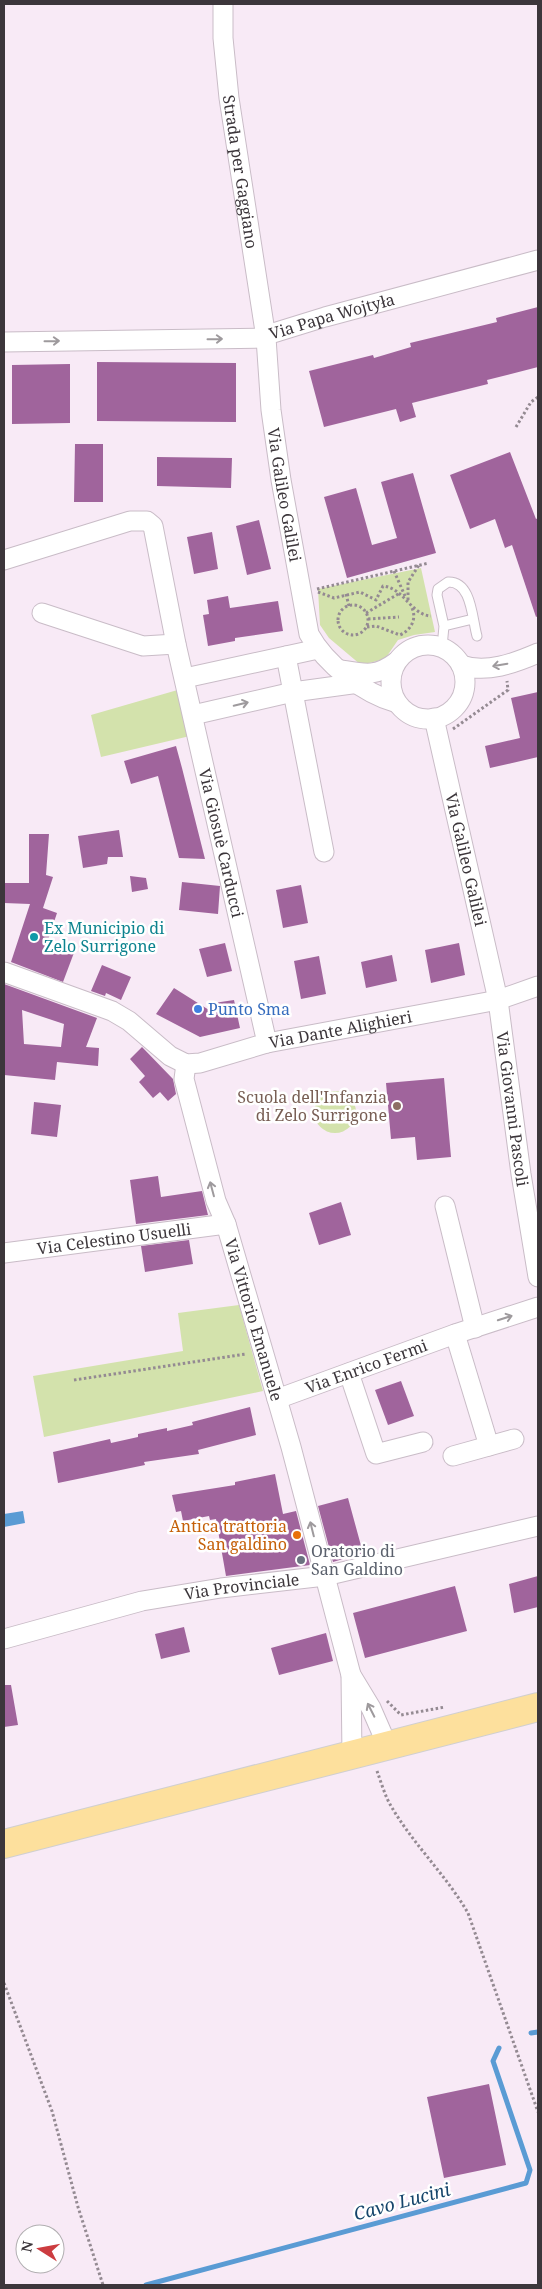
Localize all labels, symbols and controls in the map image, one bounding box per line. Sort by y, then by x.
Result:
street label: Strada per Gaggiano [218,94,263,250]
street label: Via Papa Wojtyła [266,288,397,345]
one-way arrow [206,334,223,344]
one-way arrow [44,337,60,346]
street label: Via Galileo Galilei [263,426,307,564]
one-way arrow [493,661,509,671]
one-way arrow [232,699,248,708]
street label: Via Giosuè Carducci [194,766,249,920]
street label: Via Galileo Galilei [440,791,492,928]
place label: Ex Municipio di Zelo Surrigone [44,917,164,957]
marker: Ex Municipio di Zelo Surrigone [28,931,40,943]
place label: Punto Sma [208,998,290,1020]
marker: Punto Sma [192,1003,204,1015]
street label: Via Dante Alighieri [267,1005,414,1053]
street label: Via Giovanni Pascoli [491,1030,534,1188]
place label: Scuola dell'Infanzia di Zelo Surrigone [237,1086,387,1126]
marker: Scuola dell'Infanzia di Zelo Surrigone [391,1100,403,1112]
one-way arrow [207,1181,217,1197]
street label: Via Celestino Usuelli [36,1218,192,1260]
street label: Via Vittorio Emanuele [220,1236,288,1404]
one-way arrow [496,1313,512,1323]
street label: Via Enrico Fermi [302,1334,430,1399]
place label: Antica trattoria San galdino [170,1515,287,1555]
one-way arrow [307,1522,316,1538]
marker: Antica trattoria San galdino [291,1529,303,1541]
place label: Oratorio di San Galdino [311,1540,403,1580]
marker: Oratorio di San Galdino [295,1554,307,1566]
street label: Via Provinciale [183,1568,300,1605]
one-way arrow [366,1703,376,1718]
water label: Cavo Lucini [351,2177,453,2225]
north arrow [15,2224,65,2274]
text: N [16,2239,37,2254]

